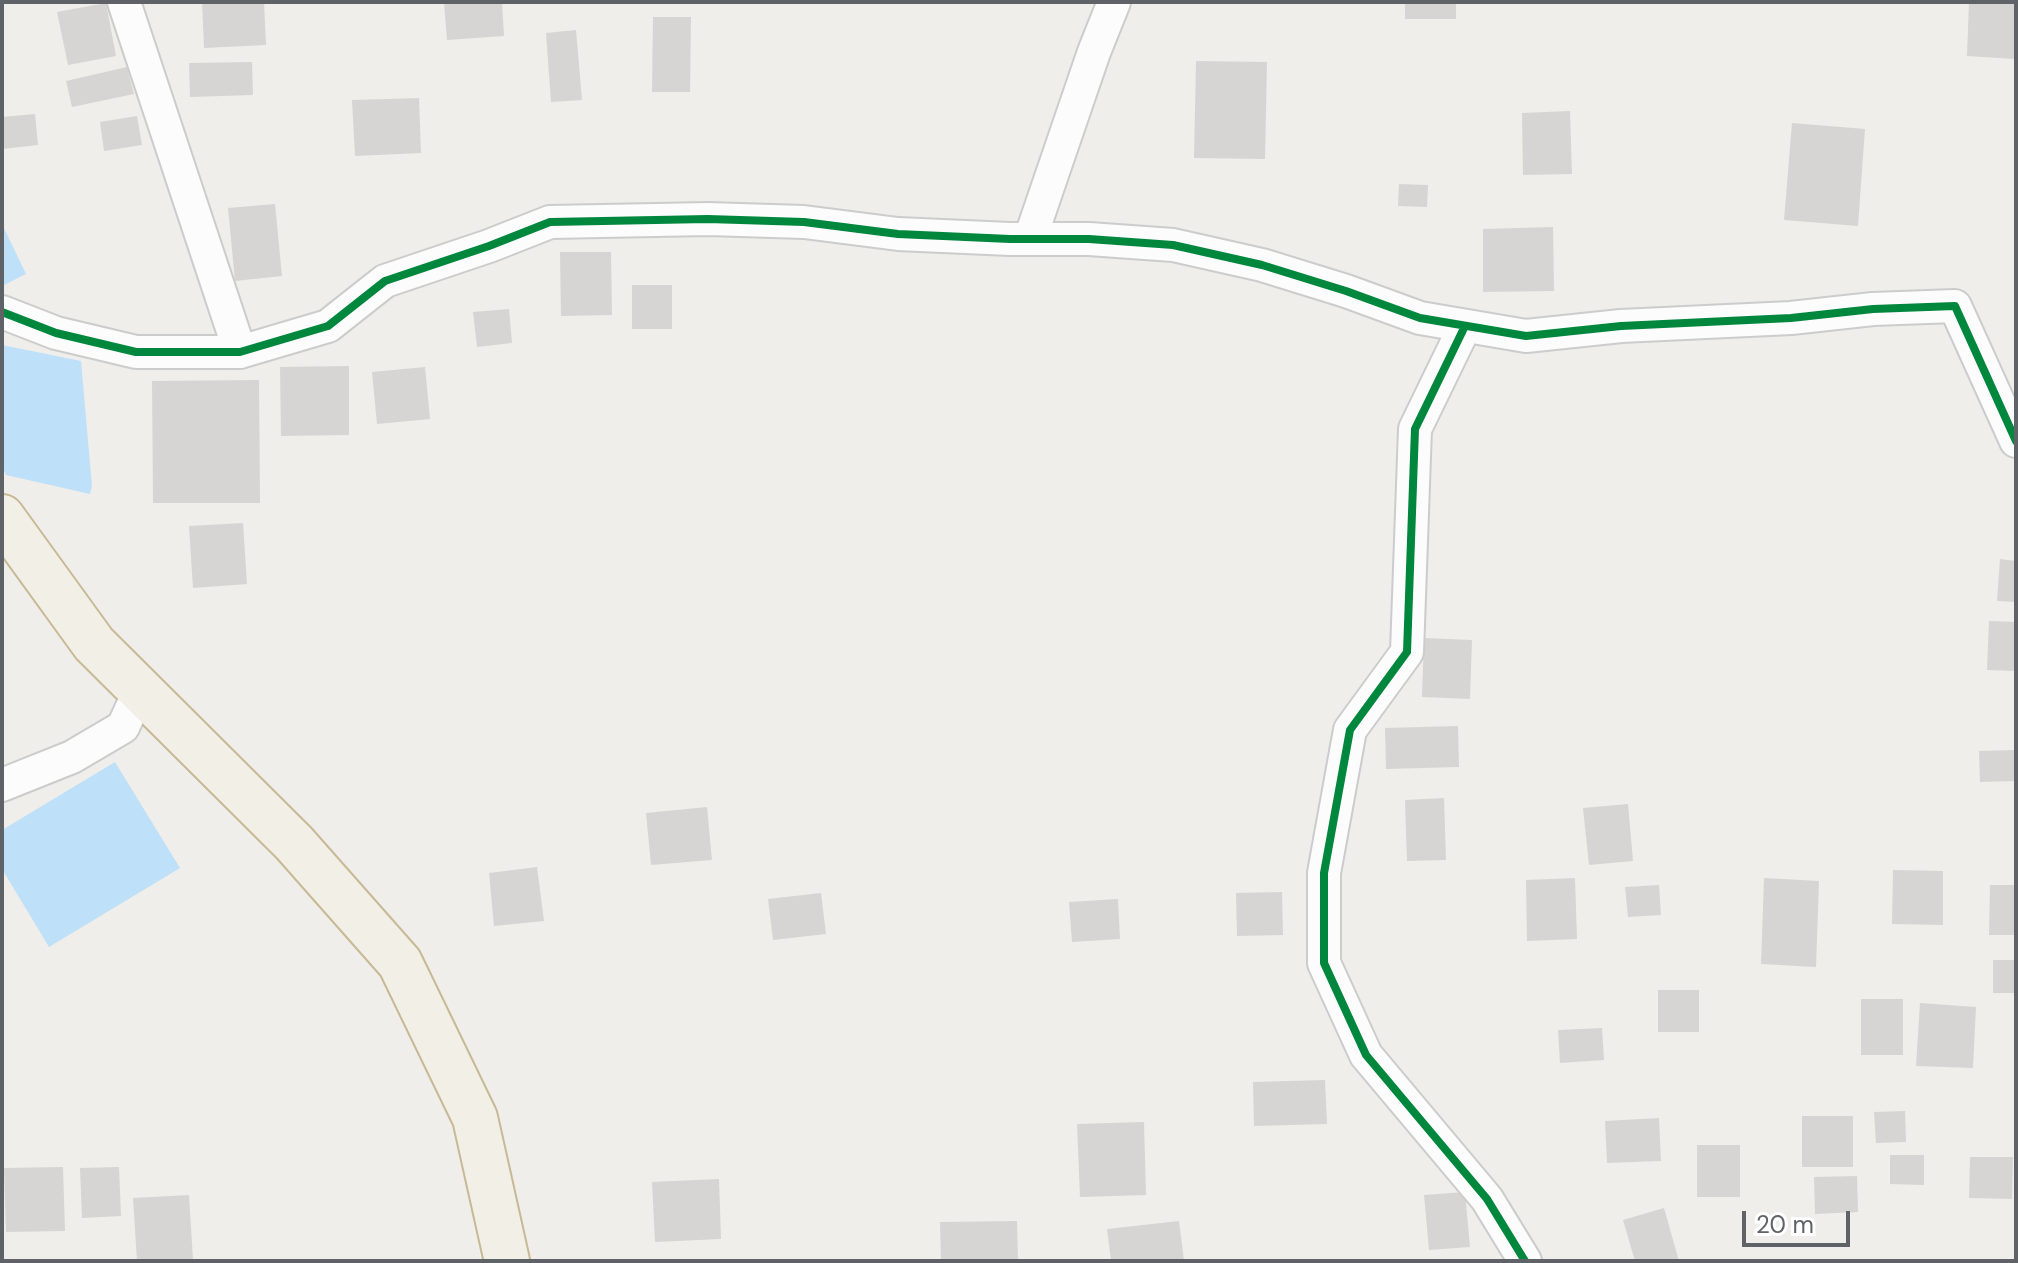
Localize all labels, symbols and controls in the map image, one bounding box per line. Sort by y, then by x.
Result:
scale bar [1746,1195,1854,1245]
text: 20 m [1756,1209,1814,1240]

